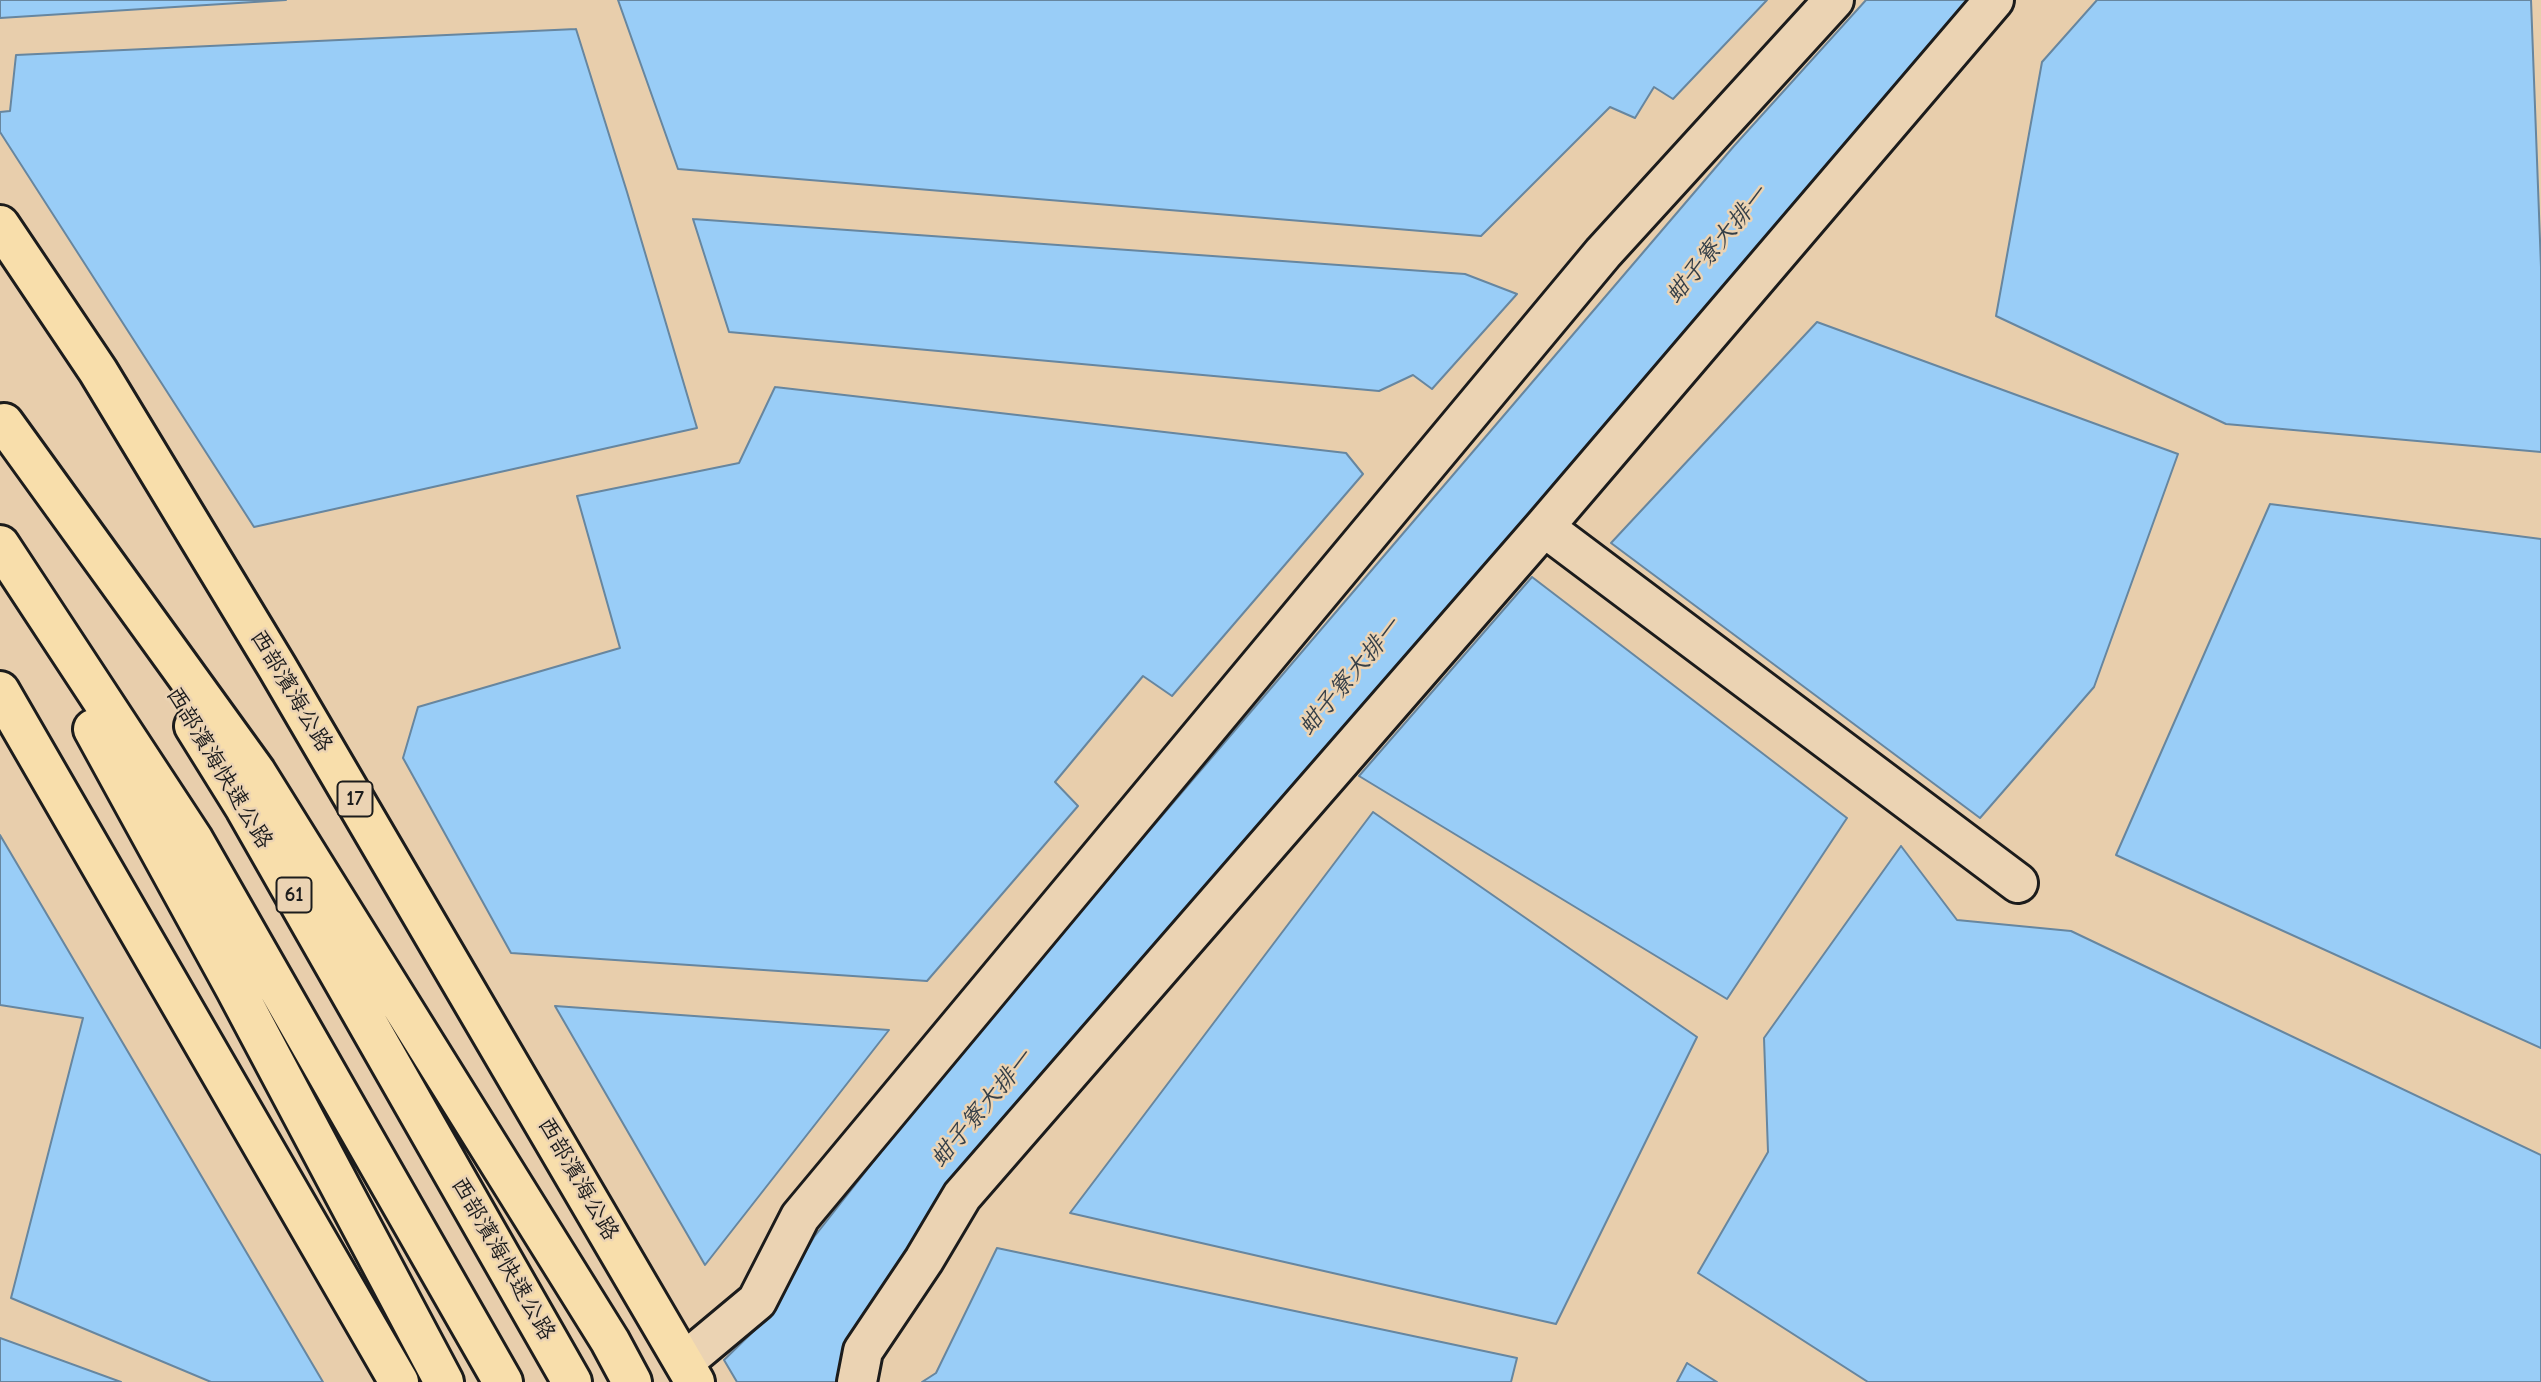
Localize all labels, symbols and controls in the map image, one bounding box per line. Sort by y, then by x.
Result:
water label: 蚶子寮大排一 [1660,181,1774,309]
water label: 蚶子寮大排一 [1293,613,1407,741]
street label: 西部濱海公路 [244,625,338,757]
street label: 西部濱海快速公路 [160,682,278,854]
road number: 17 [338,782,372,816]
road number: 61 [276,878,312,912]
water label: 蚶子寮大排一 [925,1045,1039,1173]
street label: 西部濱海公路 [532,1112,624,1246]
street label: 西部濱海快速公路 [445,1172,561,1346]

